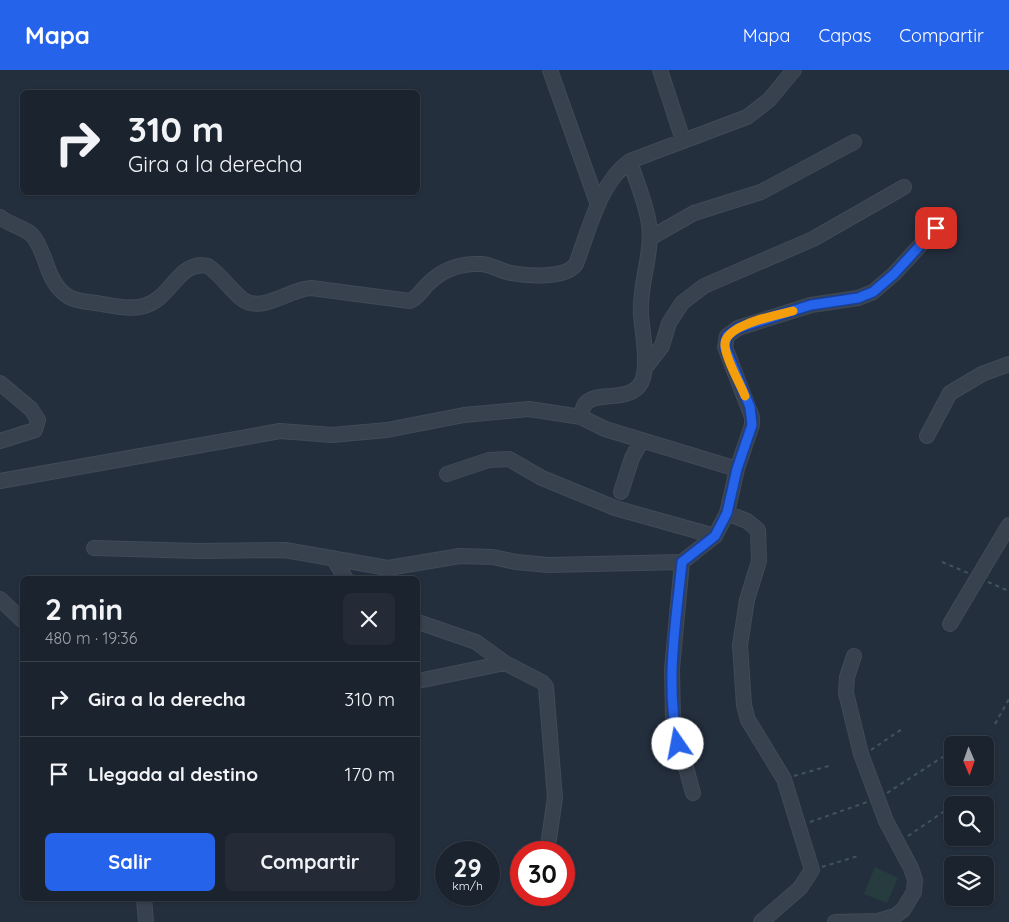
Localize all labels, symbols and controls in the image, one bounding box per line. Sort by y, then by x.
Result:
text: Mapa [25,20,90,50]
text: Mapa [743,24,790,47]
text: Capas [818,24,871,47]
text: Compartir [899,24,984,47]
text: 310 m [128,107,224,151]
icon: right [45,110,110,175]
text: Gira a la derecha [128,150,303,178]
pin [915,207,957,249]
icon: arrive [922,214,950,242]
text: 2 min [45,590,123,628]
button: close [343,593,395,645]
text: 480 m · 19:36 [45,628,137,648]
icon: right [45,685,73,713]
text: Gira a la derecha [88,687,246,711]
text: 310 m [344,687,395,711]
position arrow [651,717,703,769]
north arrow [944,736,994,786]
map controls [944,736,994,906]
icon: arrive [45,760,73,788]
text: Llegada al destino [88,762,258,786]
text: 170 m [344,762,395,786]
button: search [944,796,994,846]
button: Salir [45,833,215,891]
button: Compartir [225,833,395,891]
speed limit sign: 30 [510,841,575,906]
text: 29 [453,852,482,883]
button: layers [944,856,994,906]
text: km/h [452,878,483,893]

